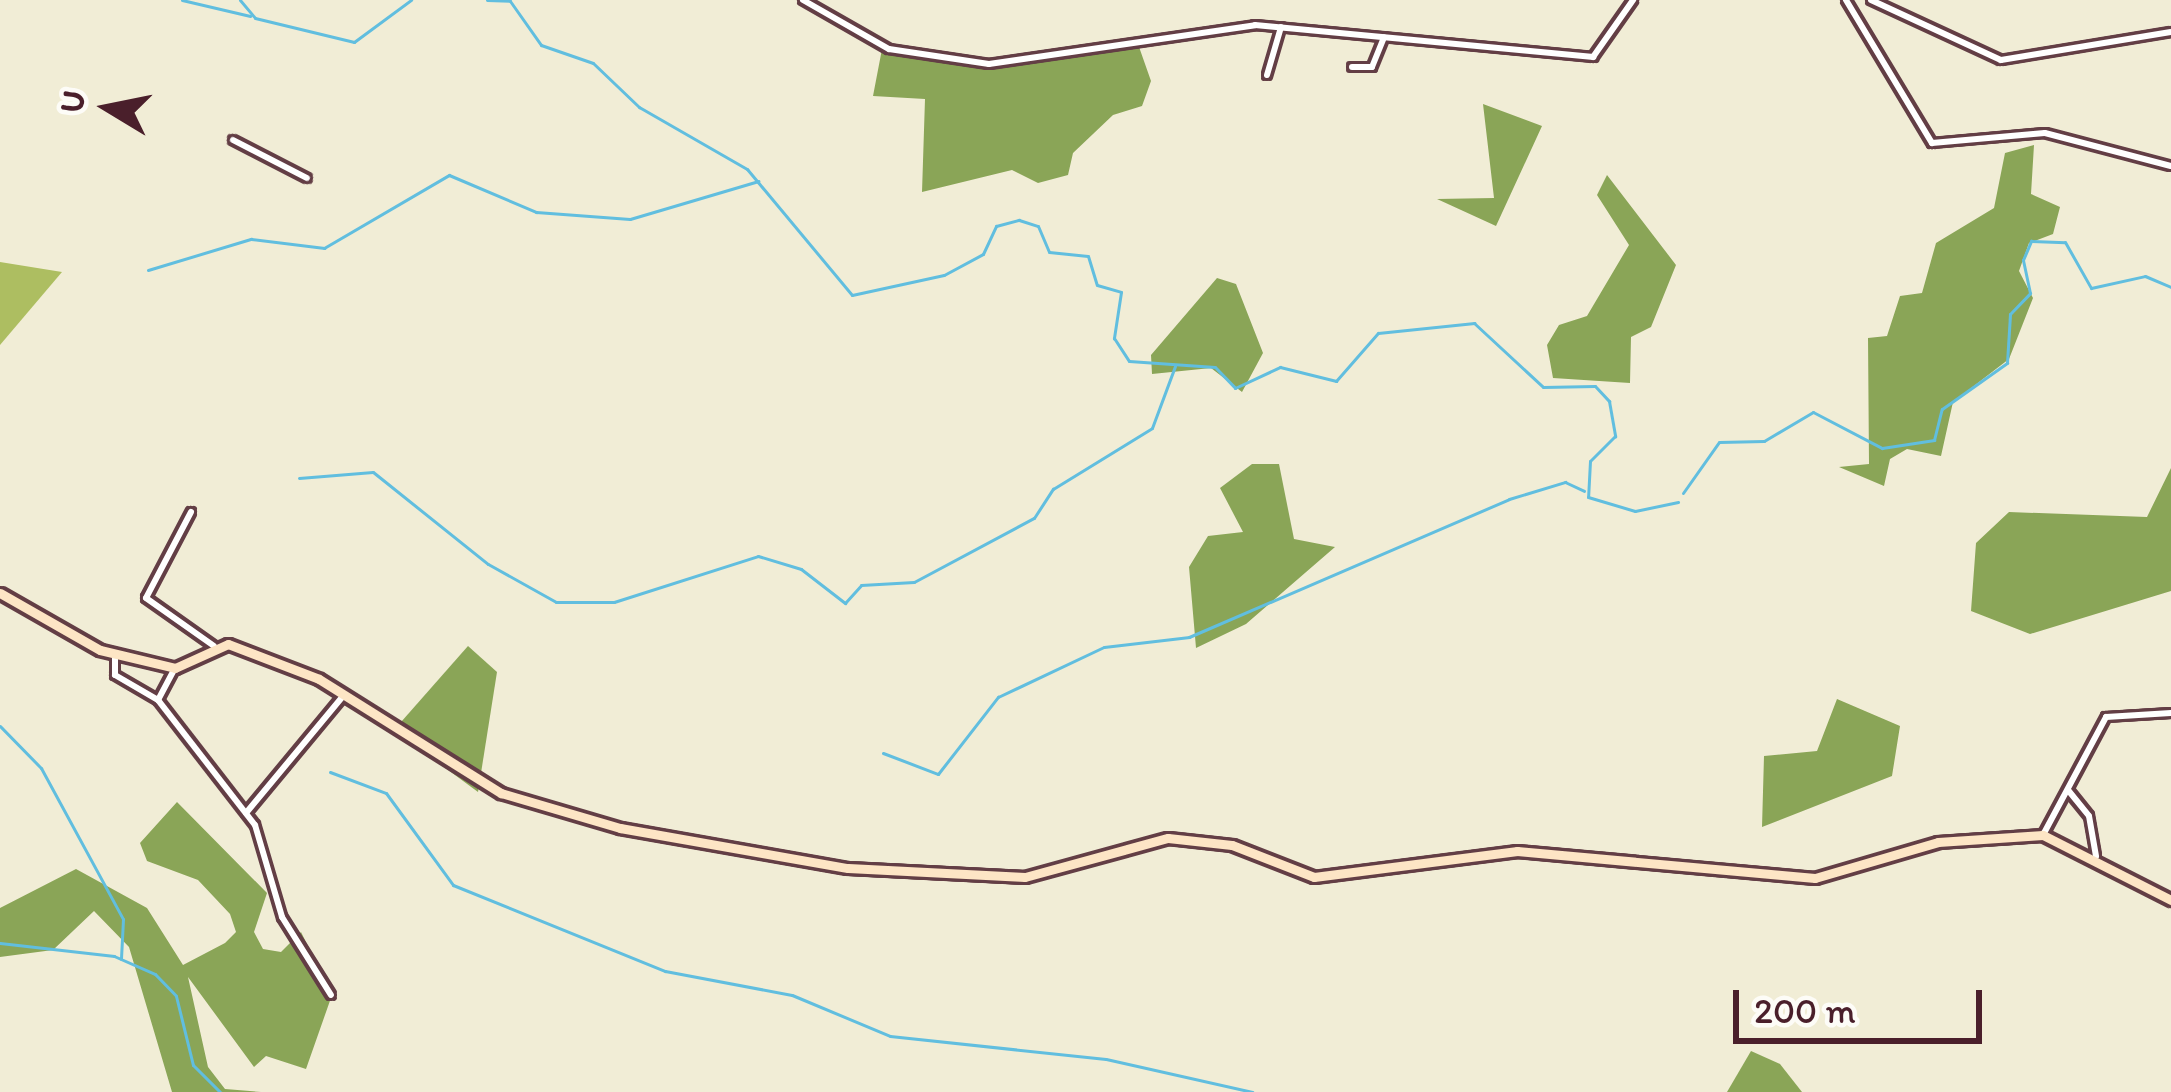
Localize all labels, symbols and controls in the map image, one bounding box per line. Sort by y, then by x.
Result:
north arrow [48,48,168,168]
text: U [51,88,93,116]
scale bar [1739,966,1988,1040]
text: 200 m [1754,989,1856,1032]

